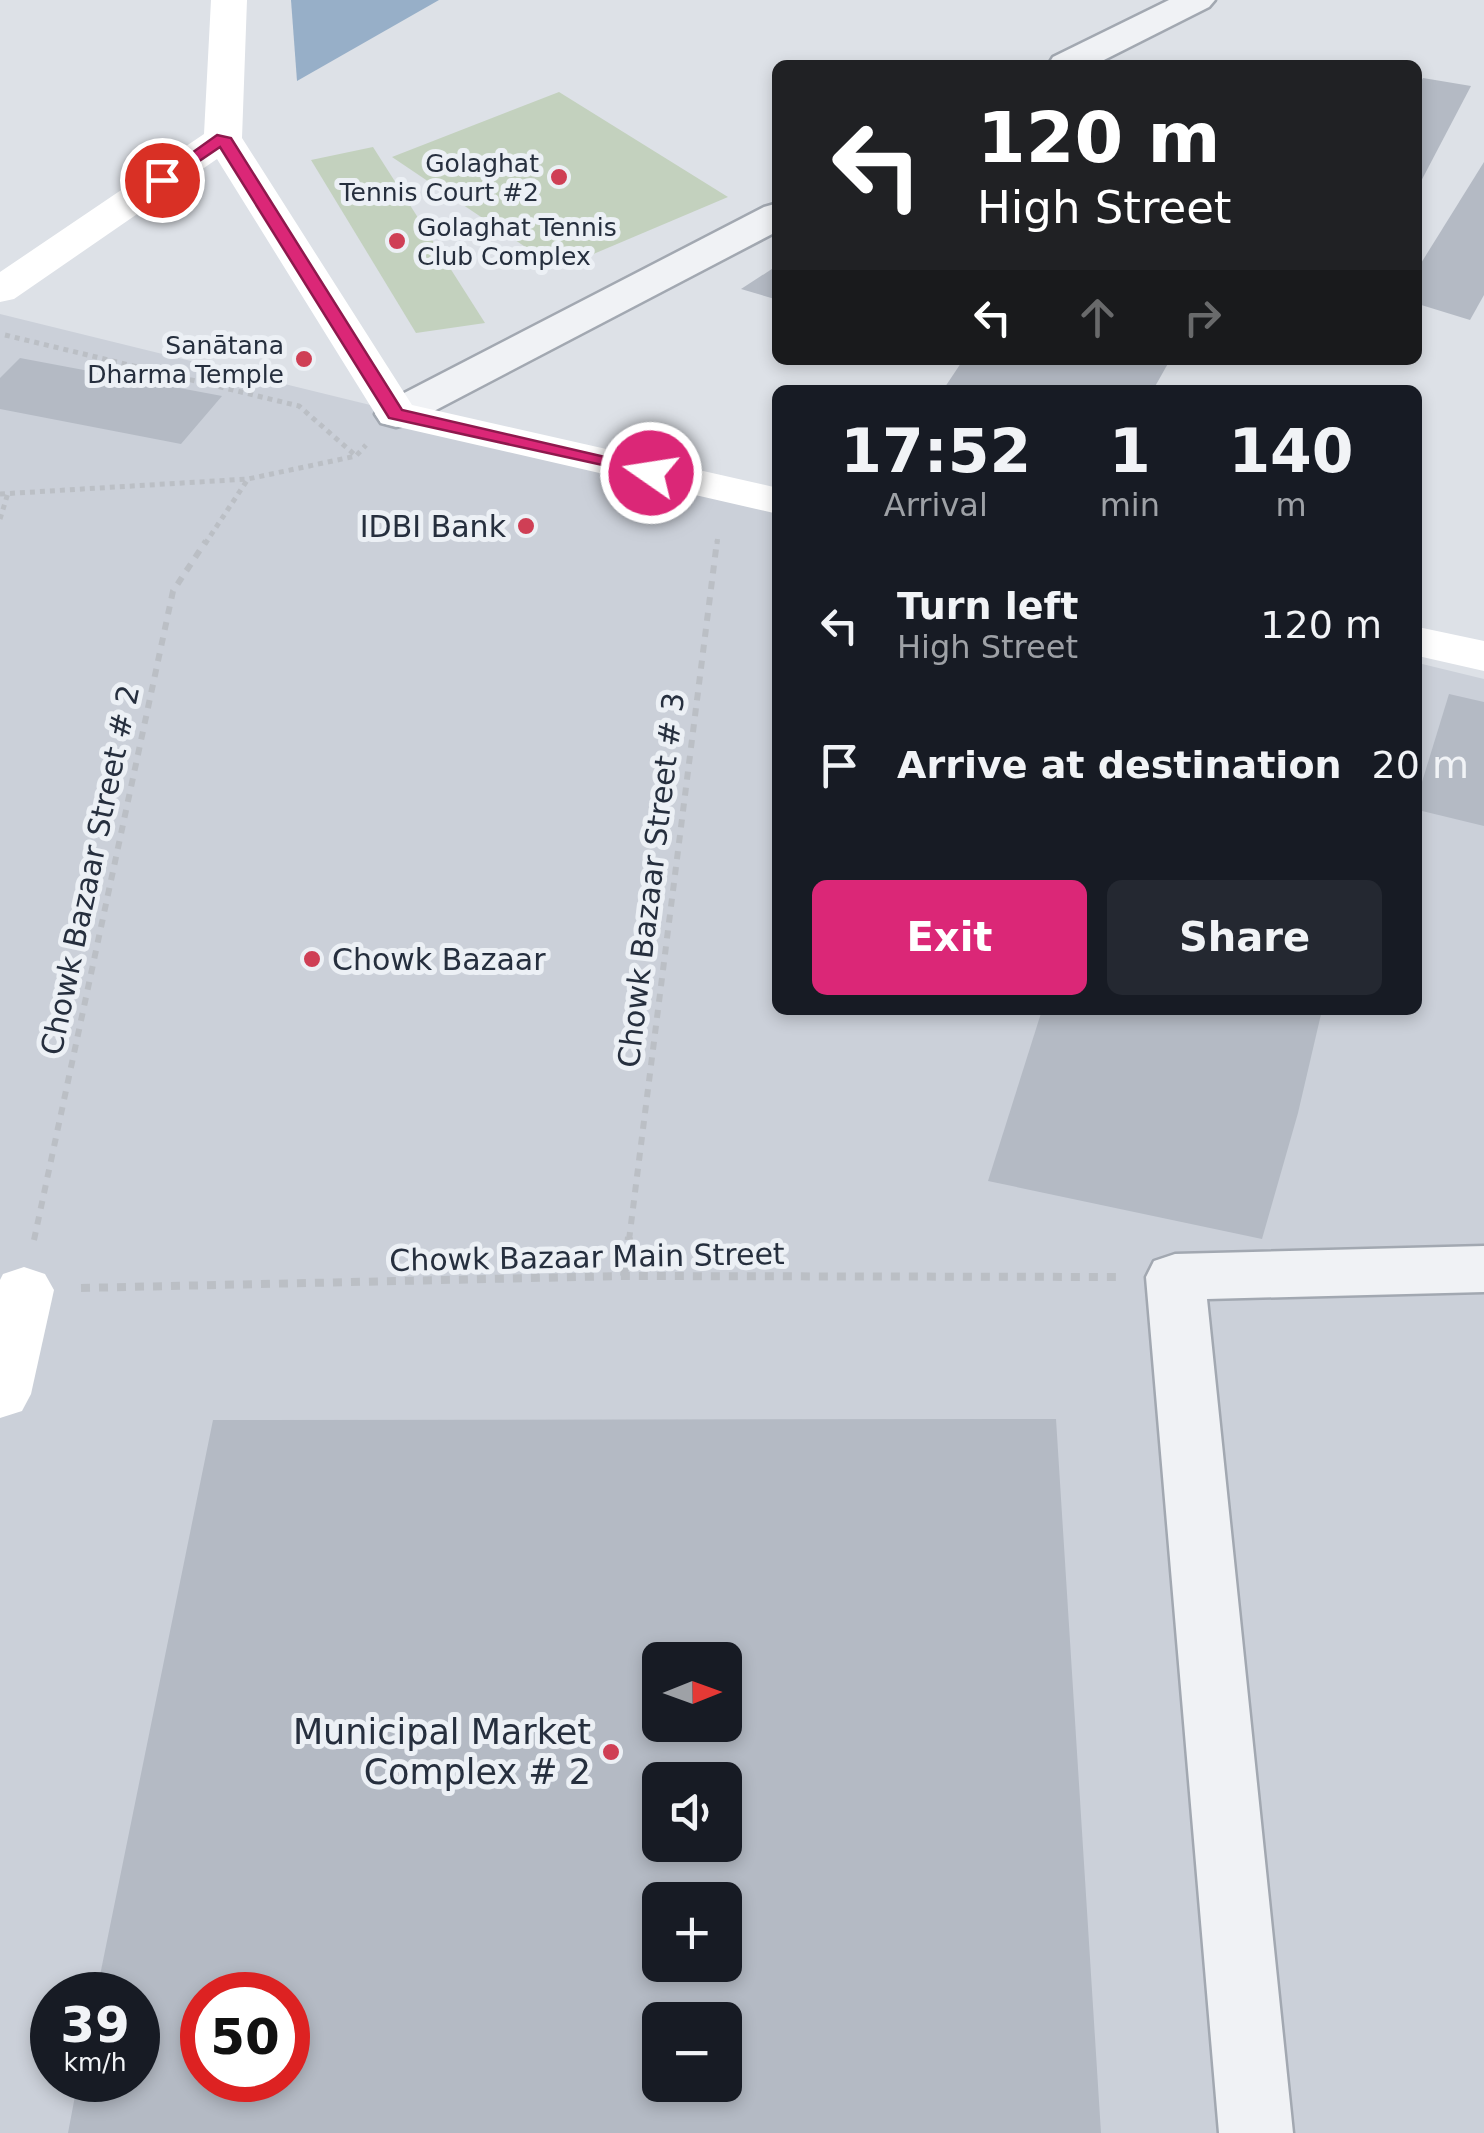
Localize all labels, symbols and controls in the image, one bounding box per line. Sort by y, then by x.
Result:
text: 120 m [977,97,1220,179]
icon: left [812,100,942,230]
pin [120,138,205,223]
place label: Golaghat Tennis Court #2 [339,149,539,207]
icon: arrive [135,153,190,208]
marker: Golaghat Tennis Court #2 [548,166,570,188]
text: High Street [977,181,1231,234]
place label: Golaghat Tennis Club Complex [417,213,617,271]
marker: Golaghat Tennis Club Complex [386,230,408,252]
icon: left [965,290,1020,345]
icon: ahead [1070,290,1125,345]
icon: right [1175,290,1230,345]
place label: Sanātana Dharma Temple [87,331,284,389]
marker: Sanātana Dharma Temple [293,348,315,370]
text: 17:52 [840,416,1031,486]
text: 1 [1109,416,1151,486]
text: 140 [1228,416,1354,486]
position arrow [599,421,703,525]
text: Arrival [884,486,988,524]
text: min [1100,486,1160,524]
text: m [1275,486,1307,524]
place label: IDBI Bank [360,509,507,544]
marker: IDBI Bank [515,515,537,537]
text: Turn left [897,584,1078,628]
icon: left [812,598,867,653]
text: 120 m [1260,603,1382,647]
text: High Street [897,628,1078,666]
street label: Chowk Bazaar Street # 2 [34,682,146,1058]
street label: Chowk Bazaar Street # 3 [611,690,691,1070]
icon: arrive [812,738,867,793]
text: Arrive at destination [897,743,1342,787]
text: 20 m [1372,743,1469,787]
button: Exit [812,880,1087,995]
button: Share [1107,880,1382,995]
place label: Chowk Bazaar [332,942,546,977]
marker: Chowk Bazaar [301,948,323,970]
street label: Chowk Bazaar Main Street [389,1236,785,1278]
north arrow [642,1642,742,1742]
map controls [642,1642,742,2102]
place label: Municipal Market Complex # 2 [293,1712,591,1792]
marker: Municipal Market Complex # 2 [600,1741,622,1763]
button: sound [642,1762,742,1862]
button: + [642,1882,742,1982]
speed limit sign: 50 [180,1972,310,2102]
text: 39 [60,1996,130,2054]
button: − [642,2002,742,2102]
text: km/h [63,2048,127,2077]

